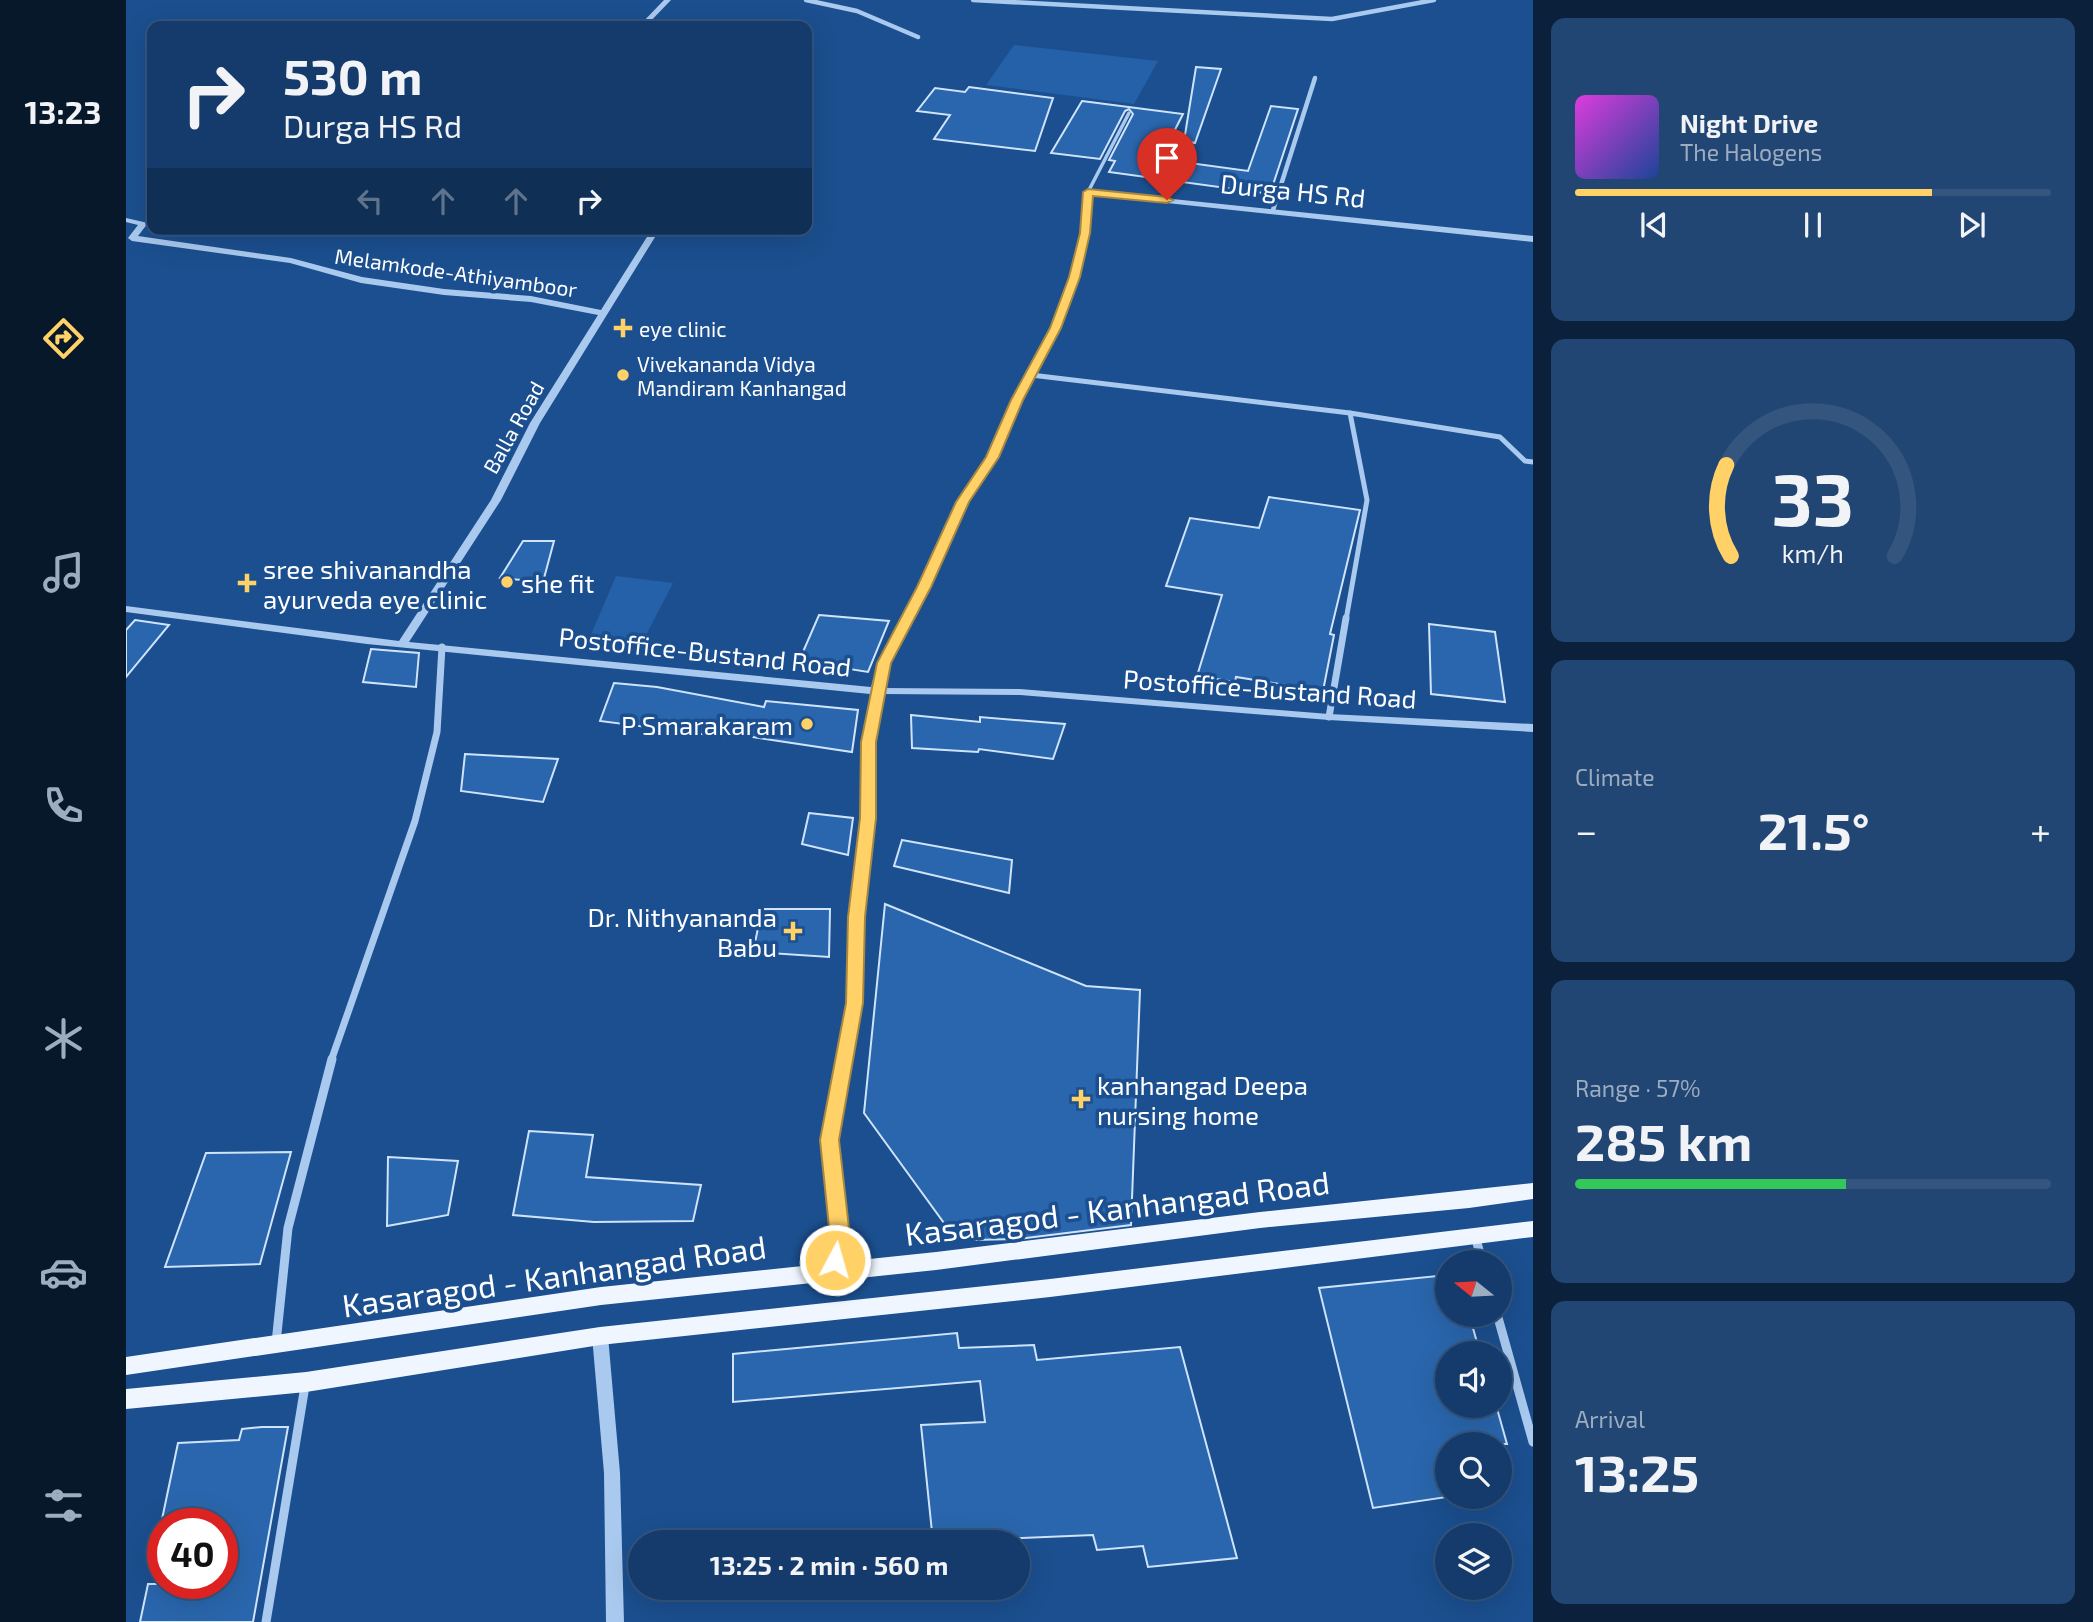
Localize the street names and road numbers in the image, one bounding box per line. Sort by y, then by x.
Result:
street label: Durga HS Rd [1219,167,1367,213]
street label: Melamkode-Athiyamboor [333,243,579,301]
street label: Balla Road [477,377,549,477]
street label: Postoffice-Bustand Road [557,620,853,682]
street label: Postoffice-Bustand Road [1122,662,1418,714]
street label: Kasaragod - Kanhangad Road [902,1162,1332,1252]
street label: Kasaragod - Kanhangad Road [340,1226,768,1324]

